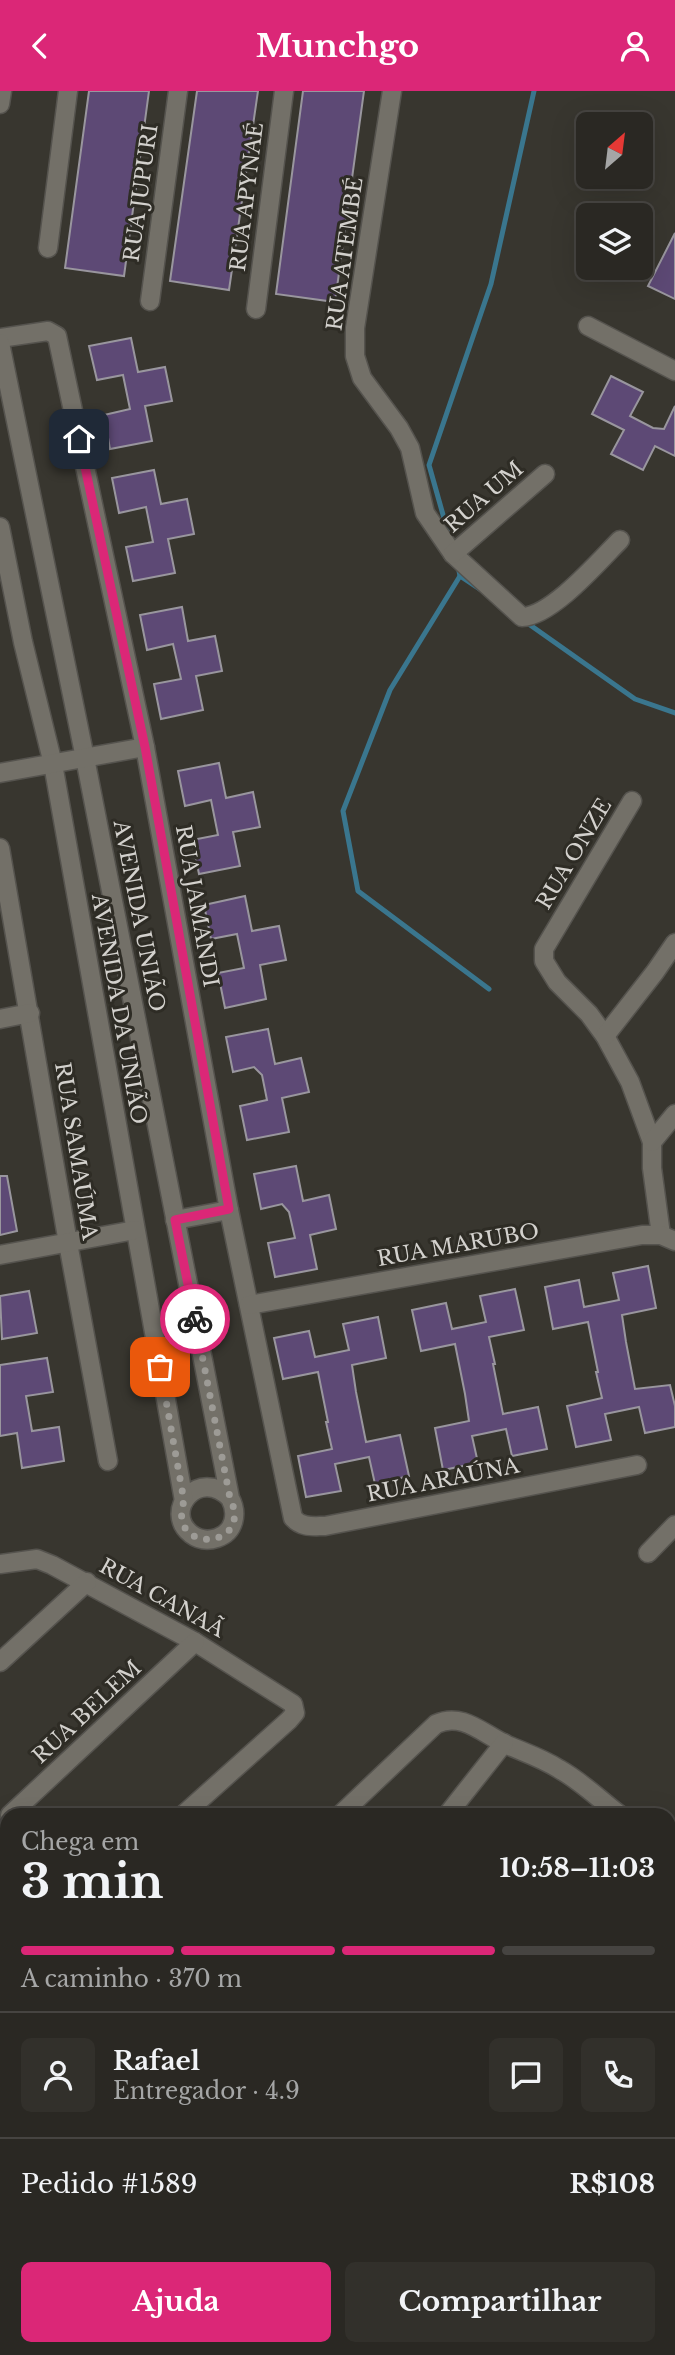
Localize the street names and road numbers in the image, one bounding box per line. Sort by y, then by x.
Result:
street label: RUA APYNAÉ [225,121,269,273]
street label: RUA JUPURI [118,122,164,264]
street label: RUA ATEMBÉ [321,176,369,332]
street label: RUA UM [439,456,529,538]
street label: RUA ONZE [531,794,617,914]
street label: AVENIDA UNIÃO [107,817,170,1014]
street label: RUA JAMANDI [170,823,224,989]
street label: AVENIDA DA UNIÃO [86,891,152,1126]
street label: RUA SAMAÚMA [49,1060,103,1243]
street label: RUA MARUBO [375,1218,541,1272]
street label: RUA ARAÚNA [364,1452,522,1508]
street label: RUA CANAÃ [95,1553,230,1643]
street label: RUA BELEM [27,1655,147,1769]

